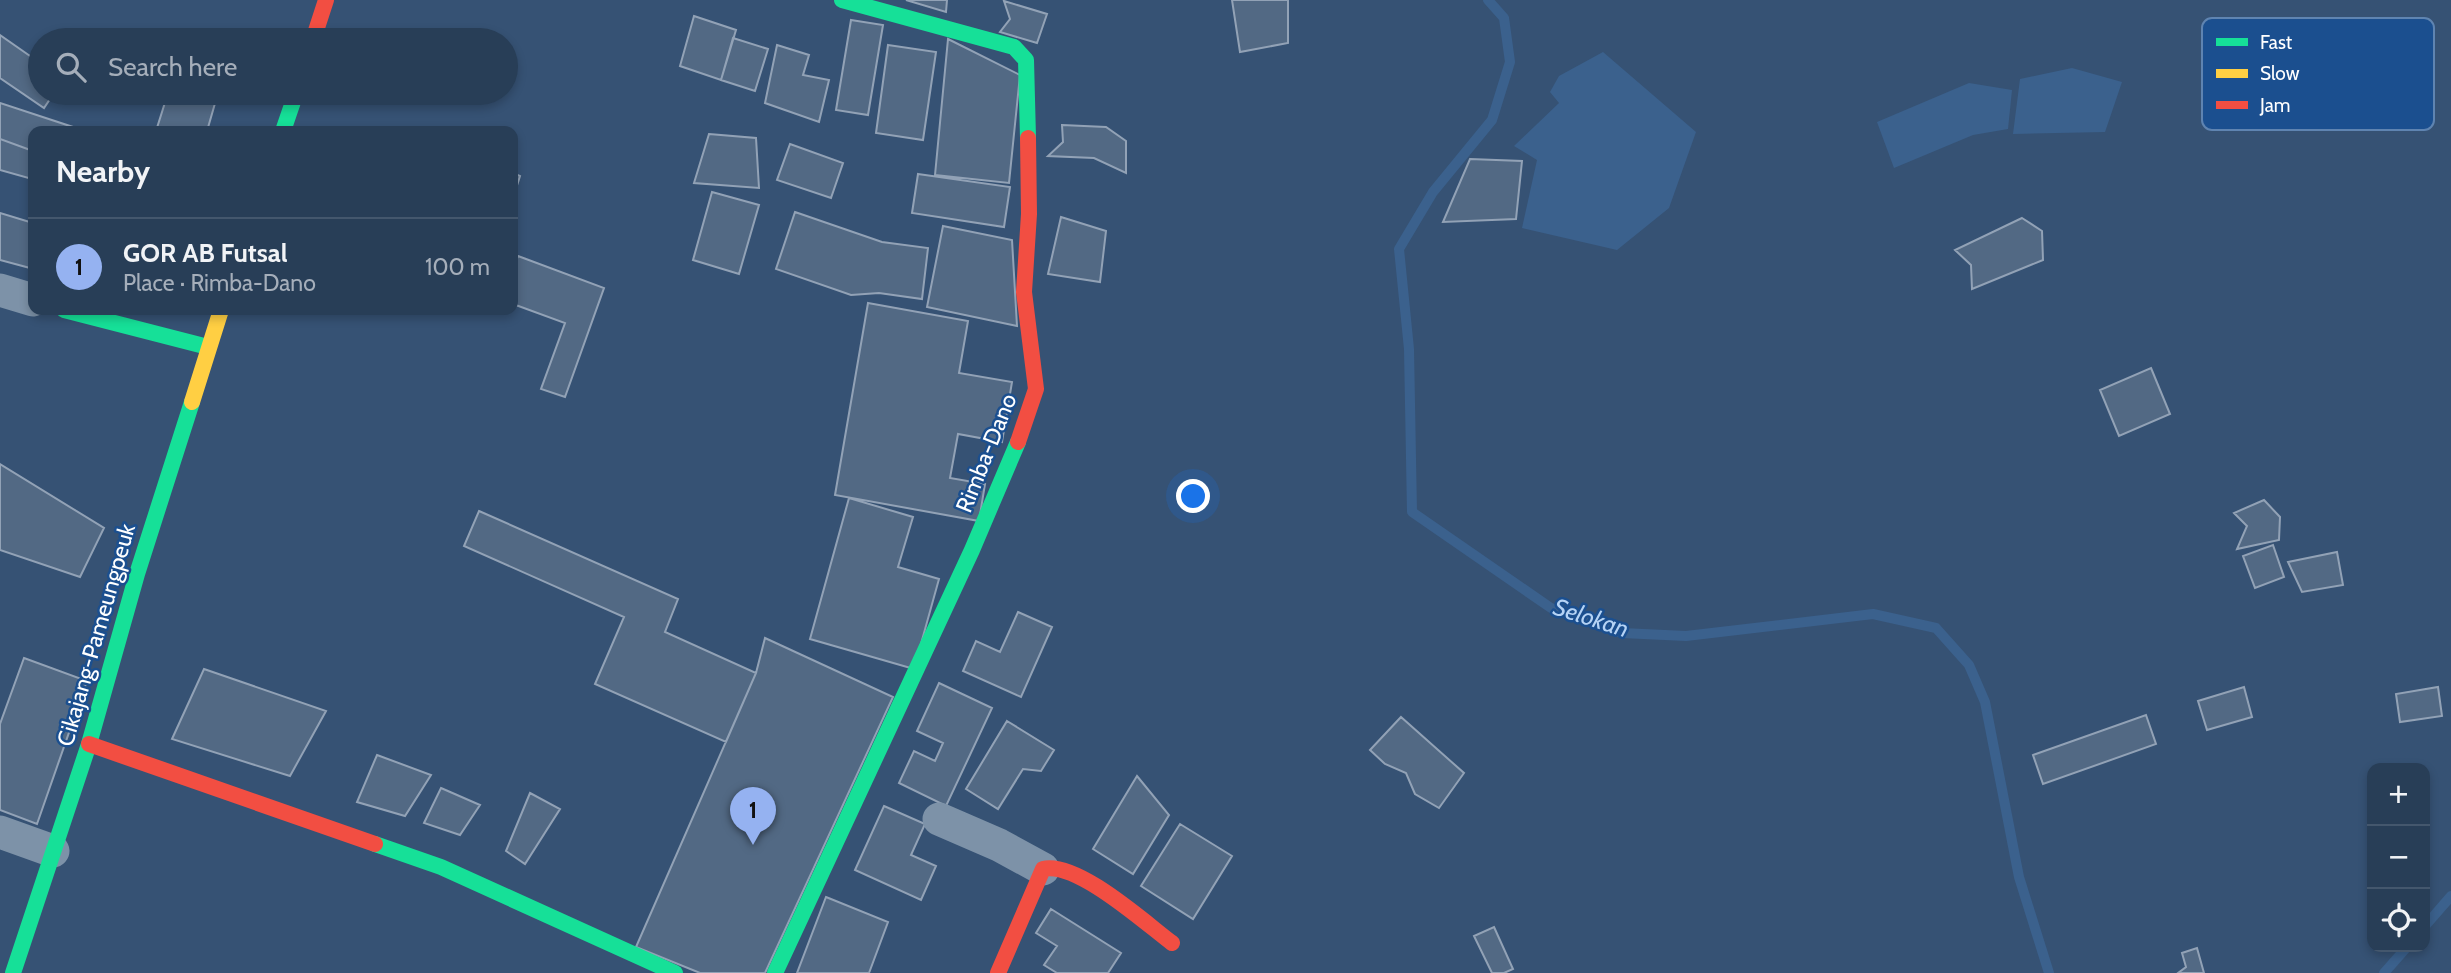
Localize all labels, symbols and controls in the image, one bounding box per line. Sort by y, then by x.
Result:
legend [2202,18,2434,130]
search box [28,28,518,105]
text: Fast [2260,31,2293,54]
icon: search [52,48,90,86]
text: Search here [108,51,237,83]
text: Slow [2260,62,2300,85]
text: Jam [2259,94,2290,117]
text: Nearby [56,153,150,190]
text: GOR AB Futsal [123,237,287,269]
text: 1 [75,253,83,281]
text: 100 m [425,253,490,281]
text: Place · Rimba-Dano [123,269,316,297]
street label: Rimba-Dano [950,390,1022,516]
your location [1176,479,1210,513]
street label: Cikajang-Pameungpeuk [51,520,141,749]
water label: Selokan [1550,592,1632,643]
map controls [2367,763,2430,952]
button: + [2367,763,2430,826]
pin: 1 [730,787,776,845]
button: − [2367,826,2430,889]
button: locate [2367,889,2430,952]

